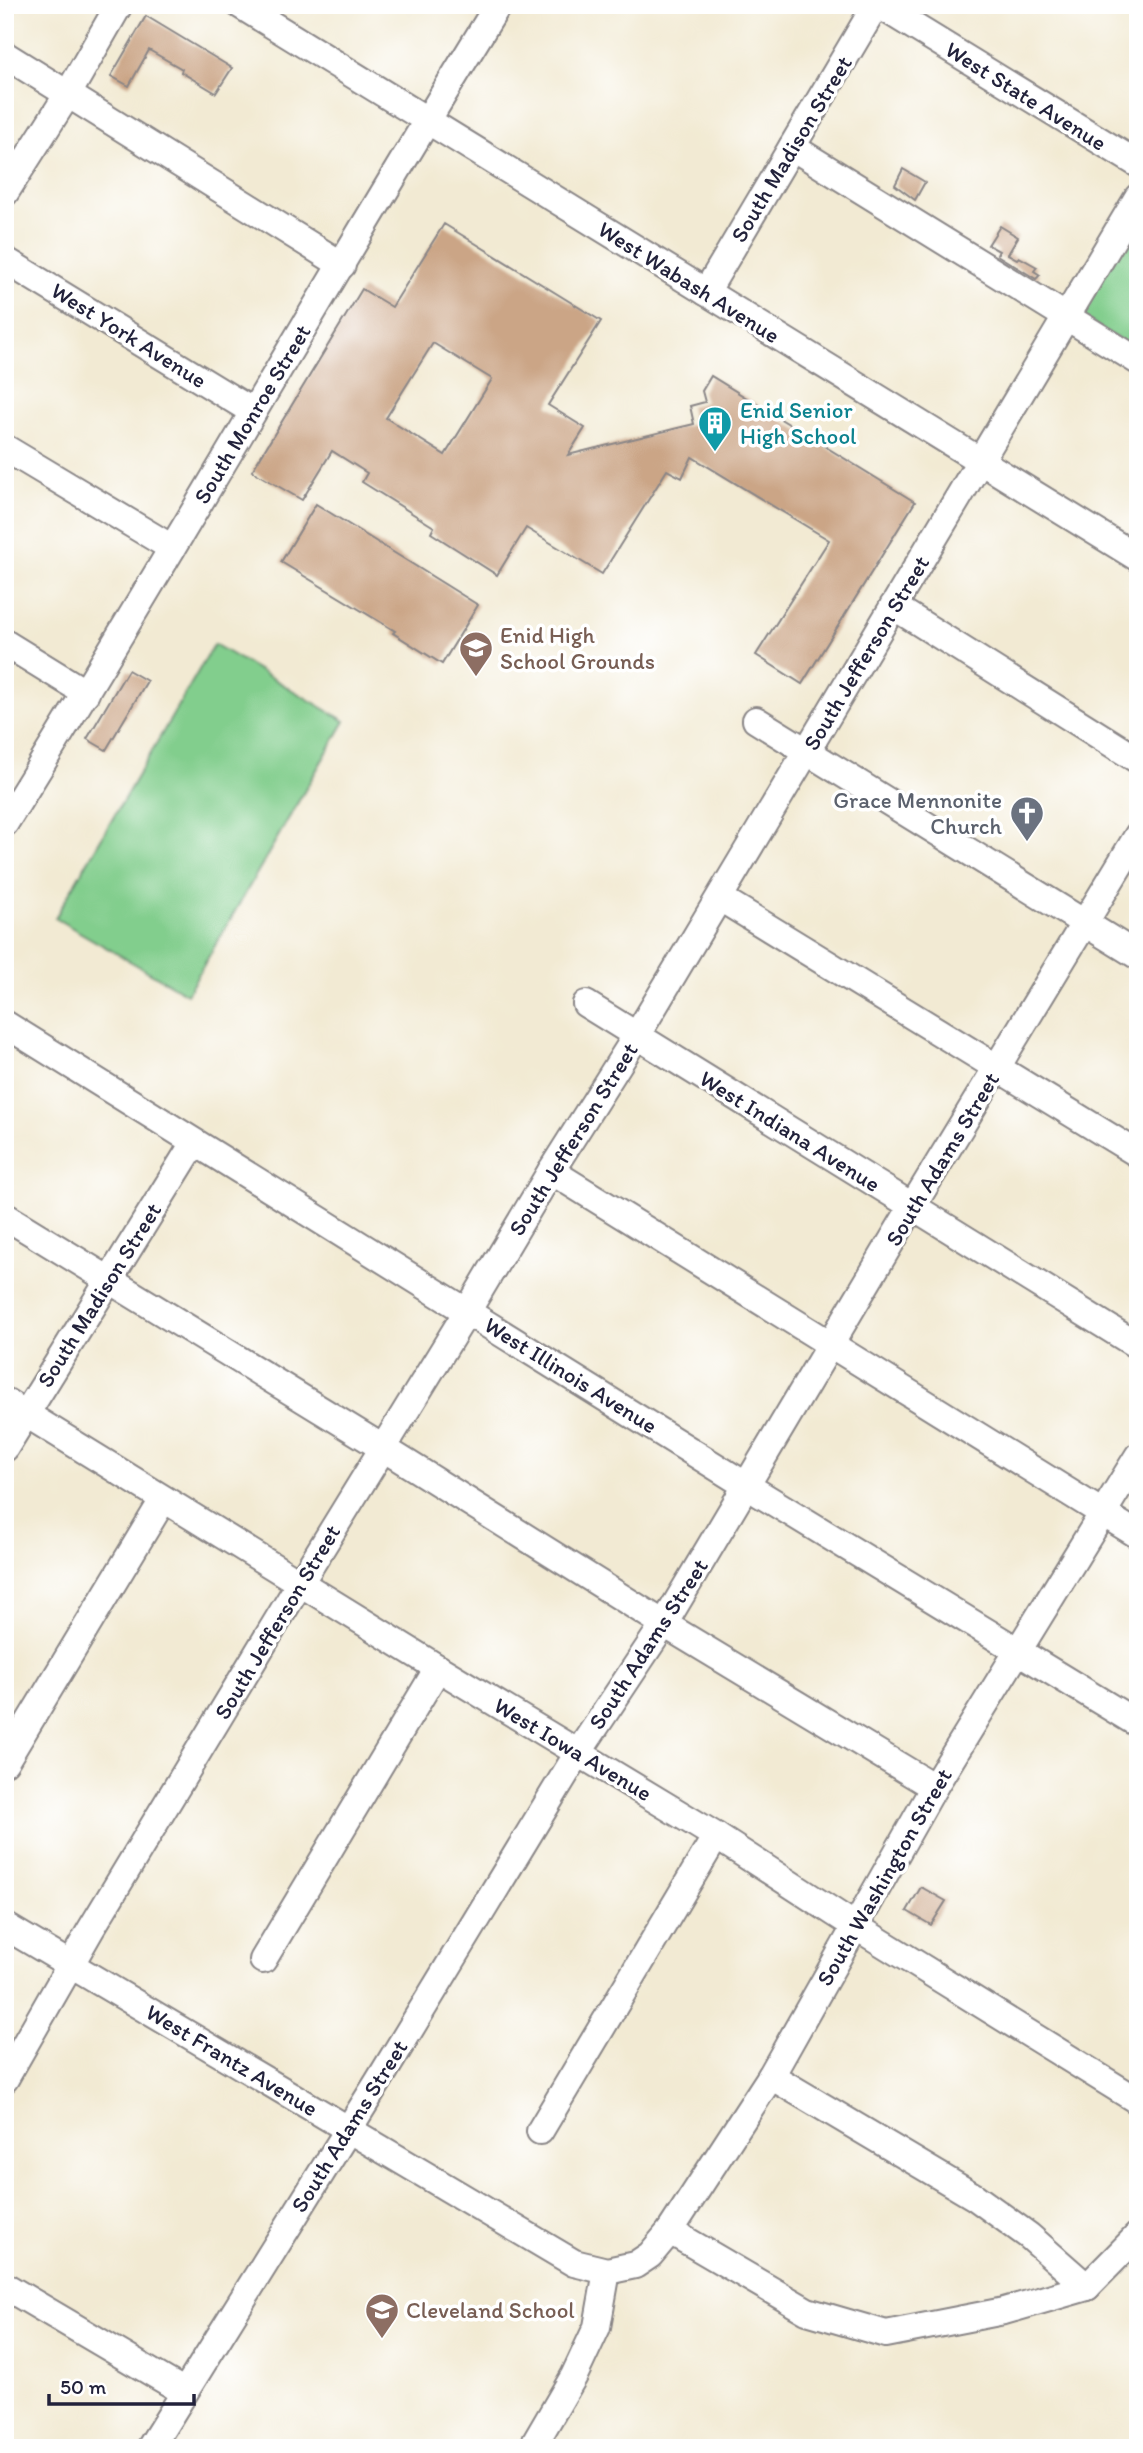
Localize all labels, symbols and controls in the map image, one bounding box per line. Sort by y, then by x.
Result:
street label: West State Avenue [940,35,1112,157]
street label: South Madison Street [724,50,858,247]
street label: West Wabash Avenue [593,215,785,349]
street label: West York Avenue [46,276,212,394]
street label: South Monroe Street [187,319,317,509]
place label: Enid Senior High School [740,396,857,450]
building icon: Enid Senior High School [696,404,734,453]
street label: South Jefferson Street [797,550,935,755]
place label: Enid High School Grounds [500,621,655,675]
school or university icon: Enid High School Grounds [457,629,495,678]
place label: Grace Mennonite Church [833,786,1003,840]
church icon: Grace Mennonite Church [1008,794,1046,843]
street label: South Jefferson Street [502,1037,644,1241]
street label: West Indiana Avenue [694,1064,886,1198]
street label: South Adams Street [879,1067,1005,1251]
street label: South Madison Street [31,1197,167,1393]
street label: West Illinois Avenue [479,1311,663,1439]
street label: South Jefferson Street [208,1519,346,1724]
street label: South Adams Street [582,1553,714,1735]
street label: West Iowa Avenue [489,1691,657,1807]
street label: South Washington Street [810,1763,958,1991]
street label: West Frantz Avenue [141,1998,323,2122]
street label: South Adams Street [285,2034,414,2217]
school or university icon: Cleveland School [363,2291,401,2340]
place label: Cleveland School [406,2296,575,2324]
scale bar [49,2362,194,2406]
text: 50 m [60,2374,107,2399]

